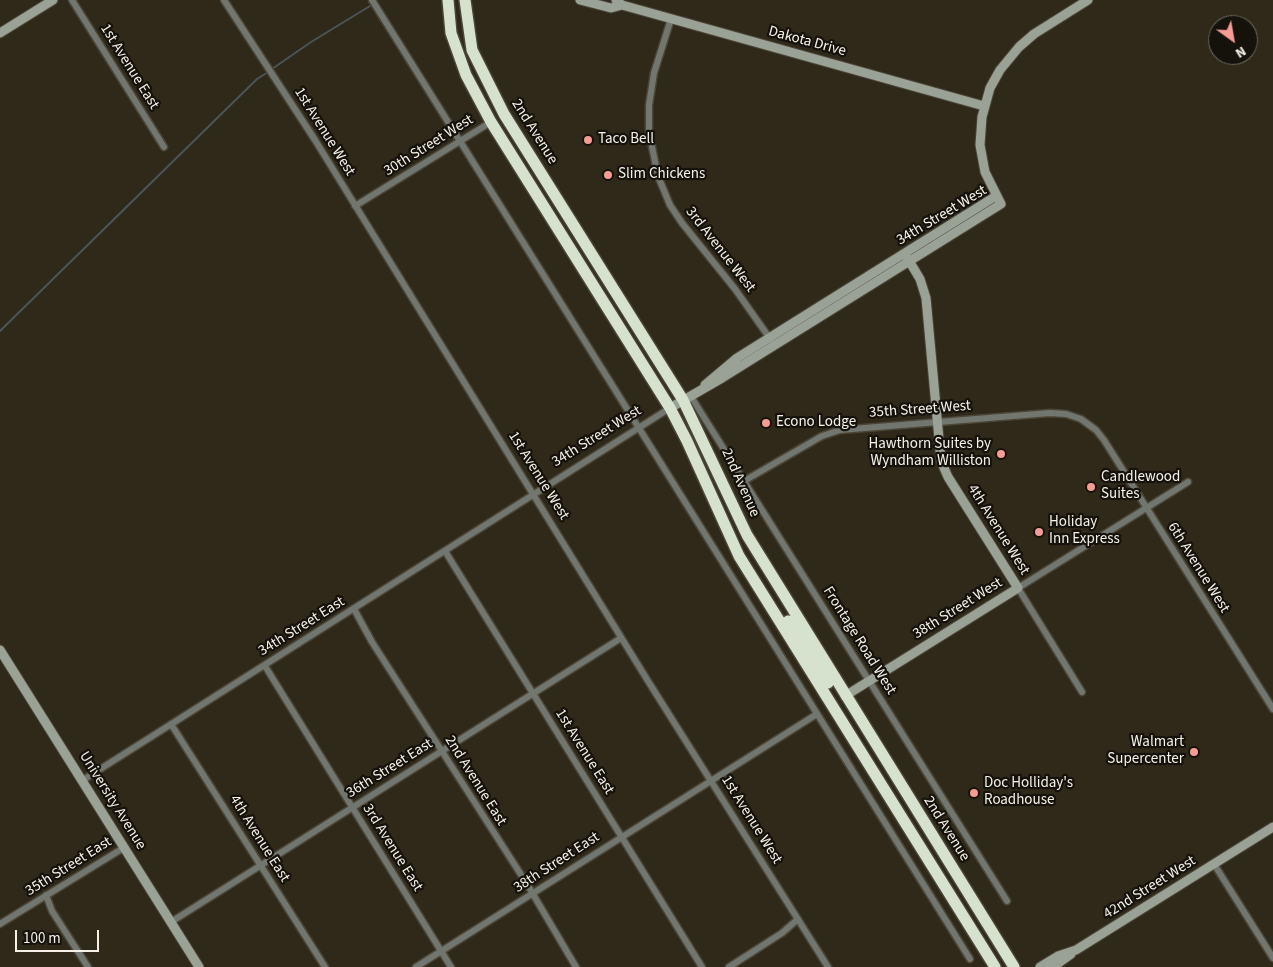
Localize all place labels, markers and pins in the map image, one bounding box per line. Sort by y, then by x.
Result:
place label: Taco Bell [598,131,654,149]
marker: Taco Bell [582,134,594,146]
place label: Slim Chickens [618,166,705,184]
marker: Slim Chickens [602,169,614,181]
place label: Econo Lodge [776,414,856,432]
marker: Econo Lodge [760,417,772,429]
place label: Hawthorn Suites by Wyndham Williston [868,436,991,471]
marker: Hawthorn Suites by Wyndham Williston [995,448,1007,460]
place label: Candlewood Suites [1101,469,1180,504]
marker: Candlewood Suites [1085,481,1097,493]
place label: Holiday Inn Express [1049,514,1120,549]
marker: Holiday Inn Express [1033,526,1045,538]
place label: Walmart Supercenter [1107,734,1184,769]
marker: Walmart Supercenter [1188,746,1200,758]
place label: Doc Holliday's Roadhouse [984,775,1073,810]
marker: Doc Holliday's Roadhouse [968,787,980,799]

